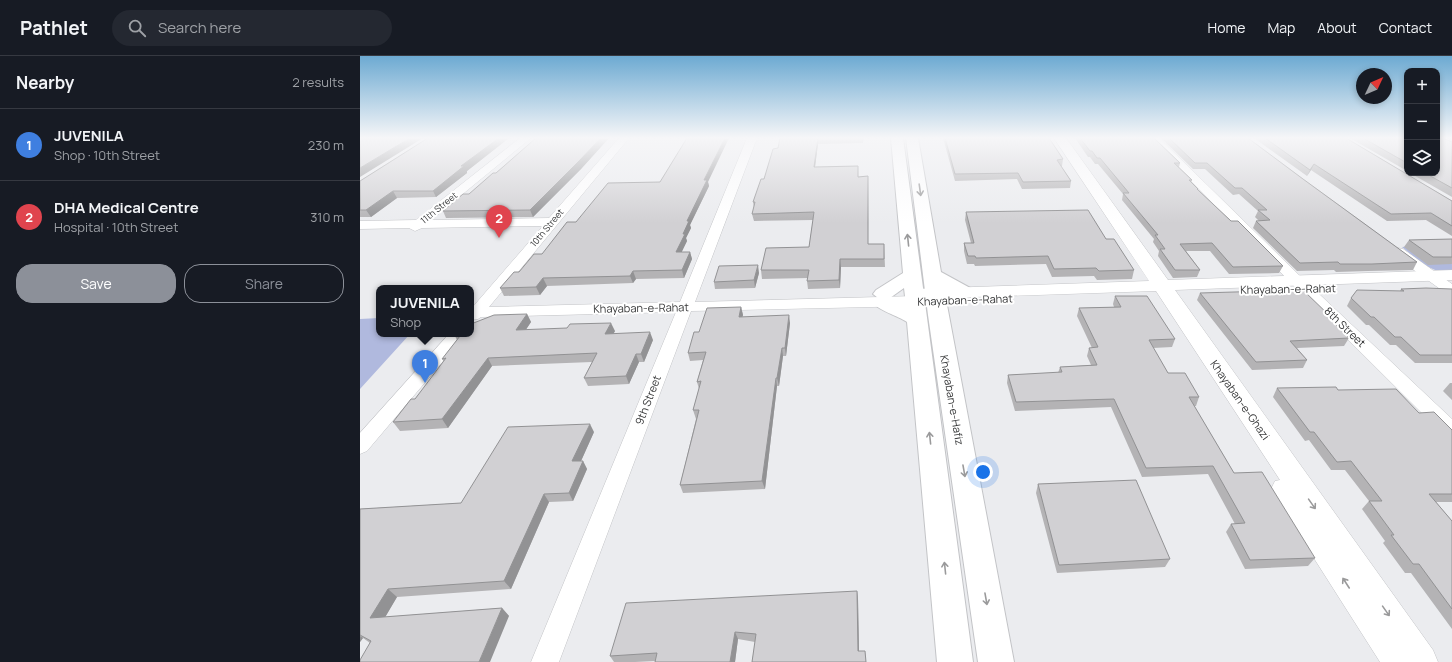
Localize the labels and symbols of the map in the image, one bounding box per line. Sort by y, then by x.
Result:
north arrow [1356,68,1392,104]
one-way arrow [916,183,924,196]
street label: 11th Street [417,188,460,227]
pin: 2 [486,205,512,238]
street label: 10th Street [527,206,567,250]
one-way arrow [904,234,912,247]
street label: Khayaban-e-Rahat [1240,280,1336,297]
street label: Khayaban-e-Rahat [917,290,1013,309]
street label: Khayaban-e-Rahat [593,299,689,316]
street label: 8th Street [1321,303,1369,350]
pin: 1 [412,350,438,383]
street label: Khayaban-e-Hafiz [937,354,968,446]
street label: Khayaban-e-Ghazi [1207,357,1274,443]
street label: 9th Street [631,373,664,427]
one-way arrow [926,432,934,445]
your location [973,462,993,482]
one-way arrow [960,464,968,477]
one-way arrow [1308,499,1316,510]
one-way arrow [941,562,949,575]
one-way arrow [1342,577,1350,589]
one-way arrow [982,592,990,605]
one-way arrow [1382,606,1390,617]

